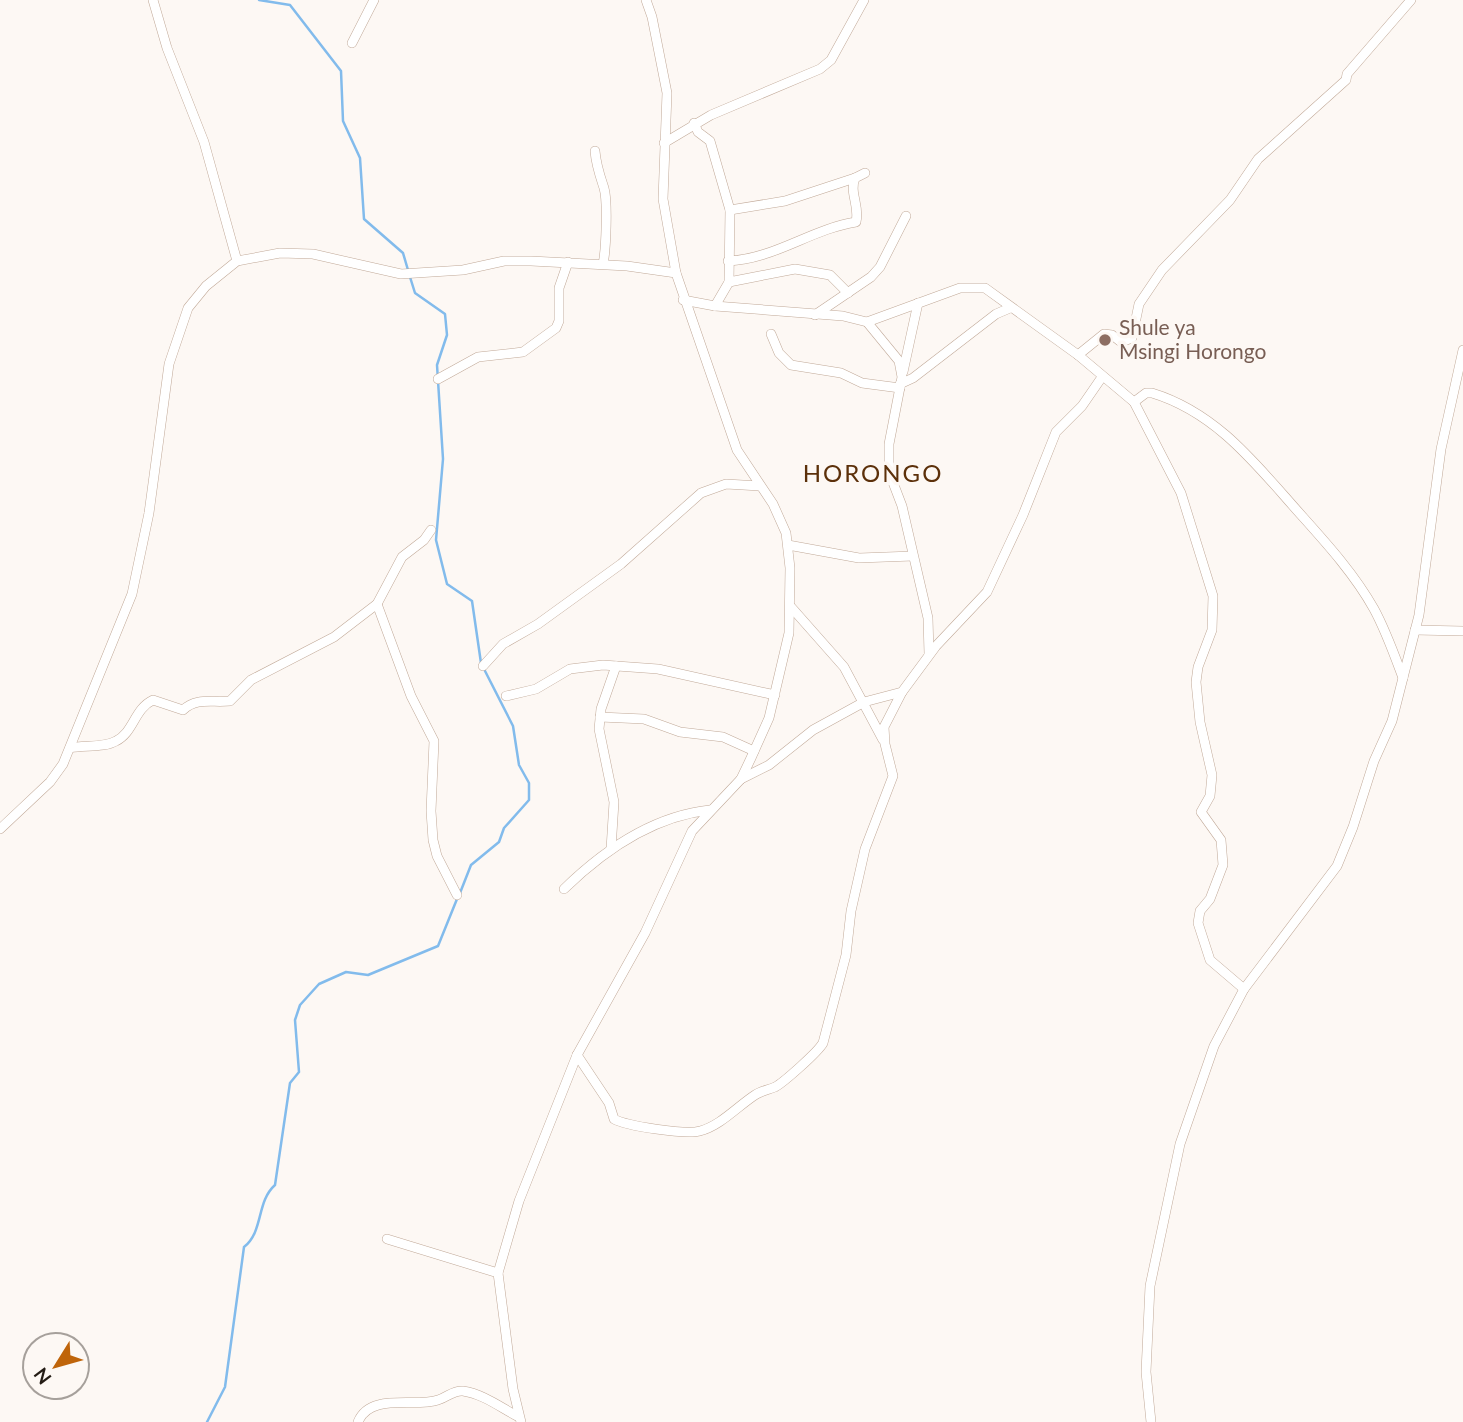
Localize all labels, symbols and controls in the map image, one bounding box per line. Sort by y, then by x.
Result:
place label: Shule ya Msingi Horongo [1119,314,1267,363]
marker: Shule ya Msingi Horongo [1097,332,1113,348]
district label: HORONGO [803,458,943,487]
north arrow [21,1331,91,1401]
text: N [28,1364,56,1389]

